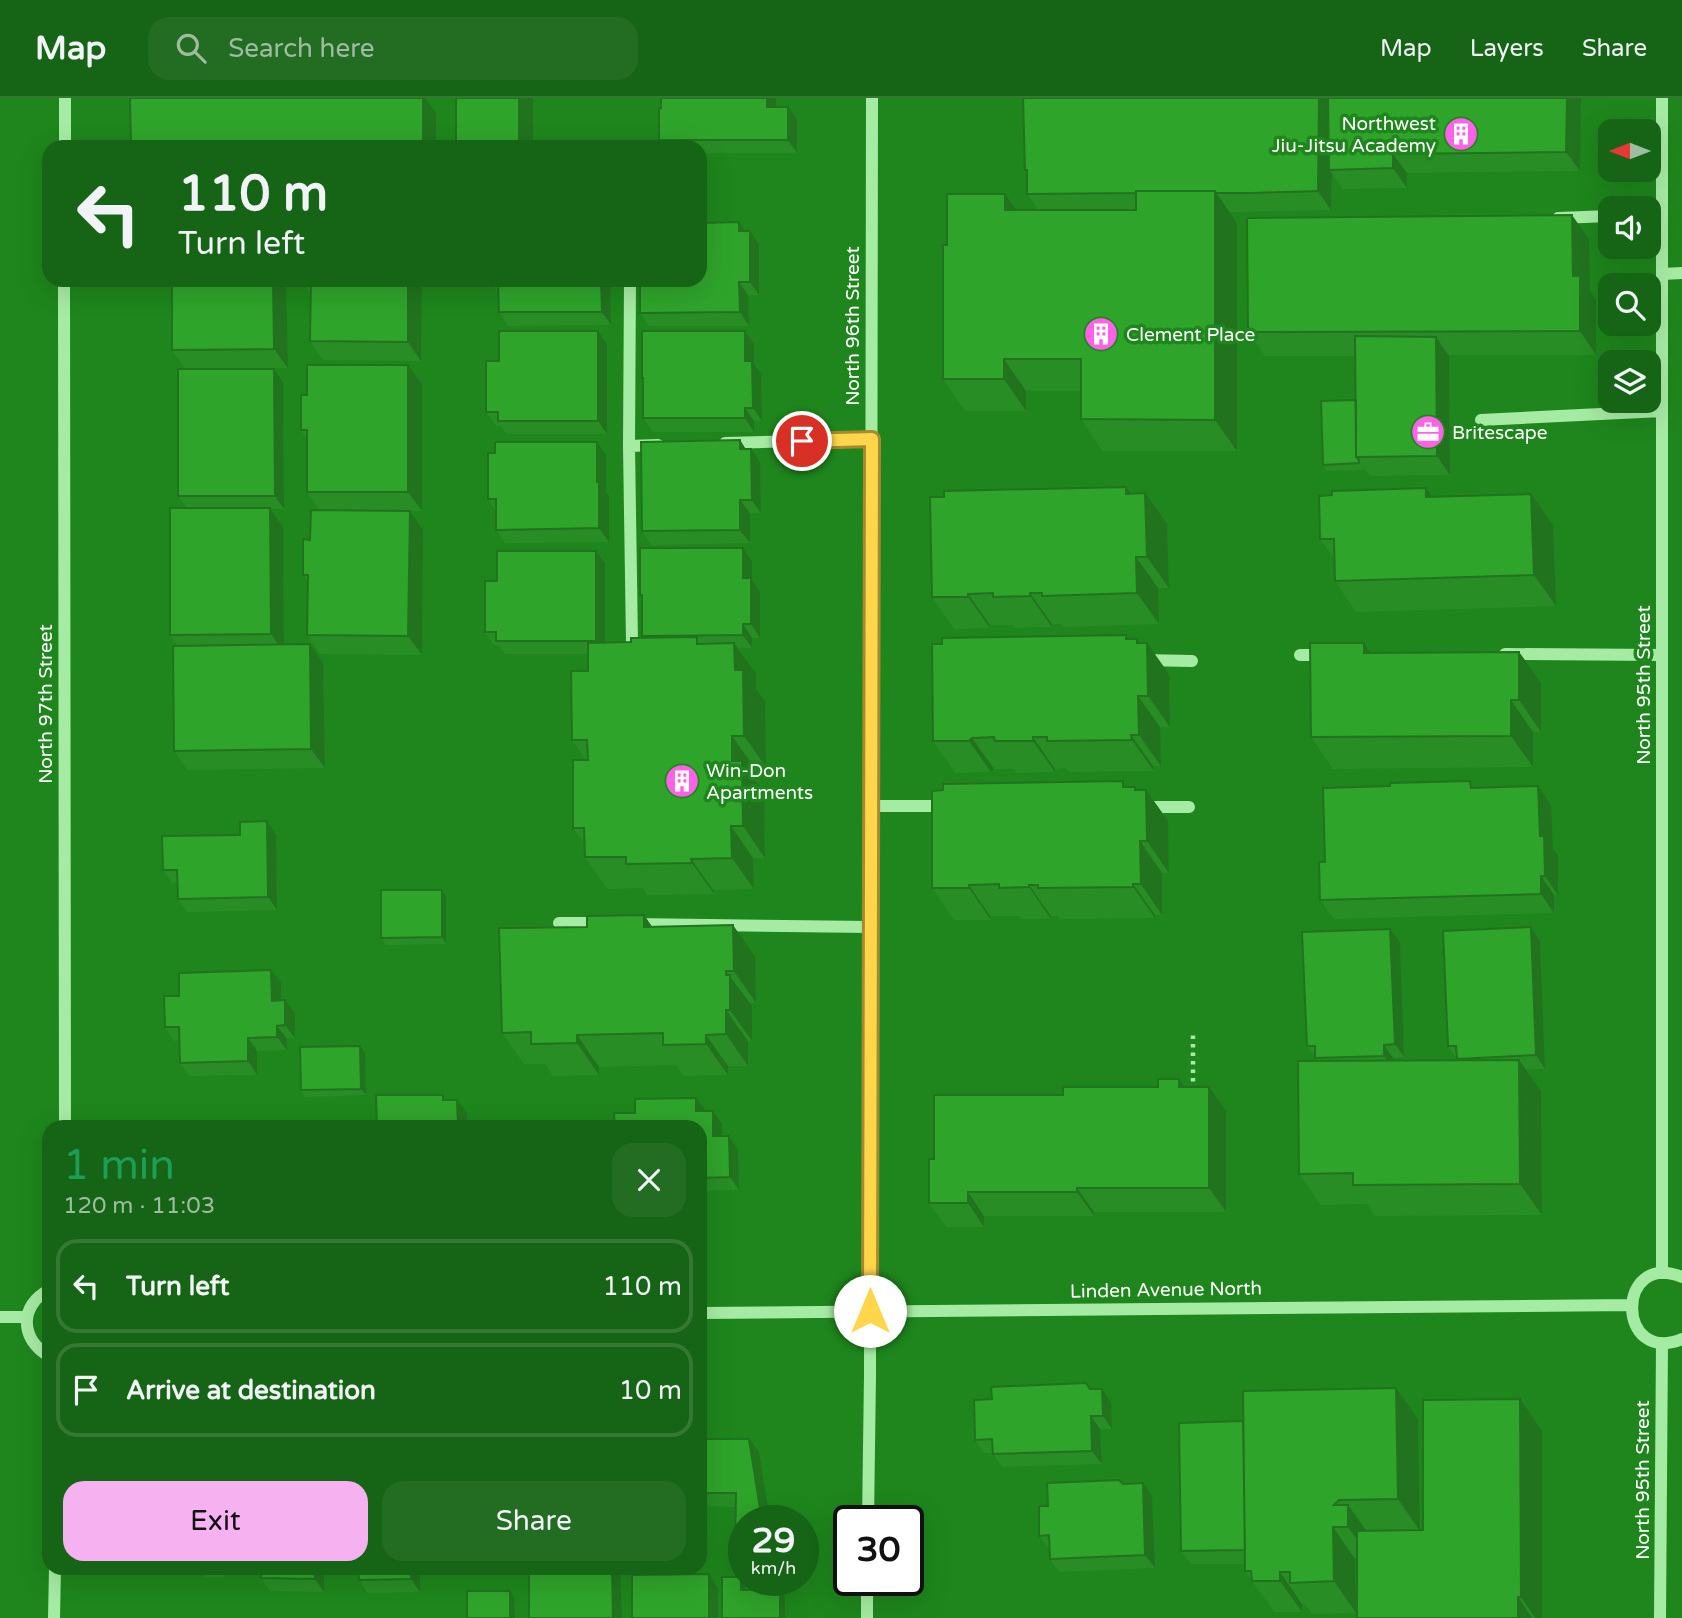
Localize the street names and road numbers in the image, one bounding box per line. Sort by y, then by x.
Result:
street label: North 96th Street [842,246,864,406]
street label: North 95th Street [1633,605,1655,765]
street label: North 97th Street [35,624,57,784]
street label: Linden Avenue North [1070,1277,1262,1303]
street label: North 95th Street [1632,1400,1654,1560]

